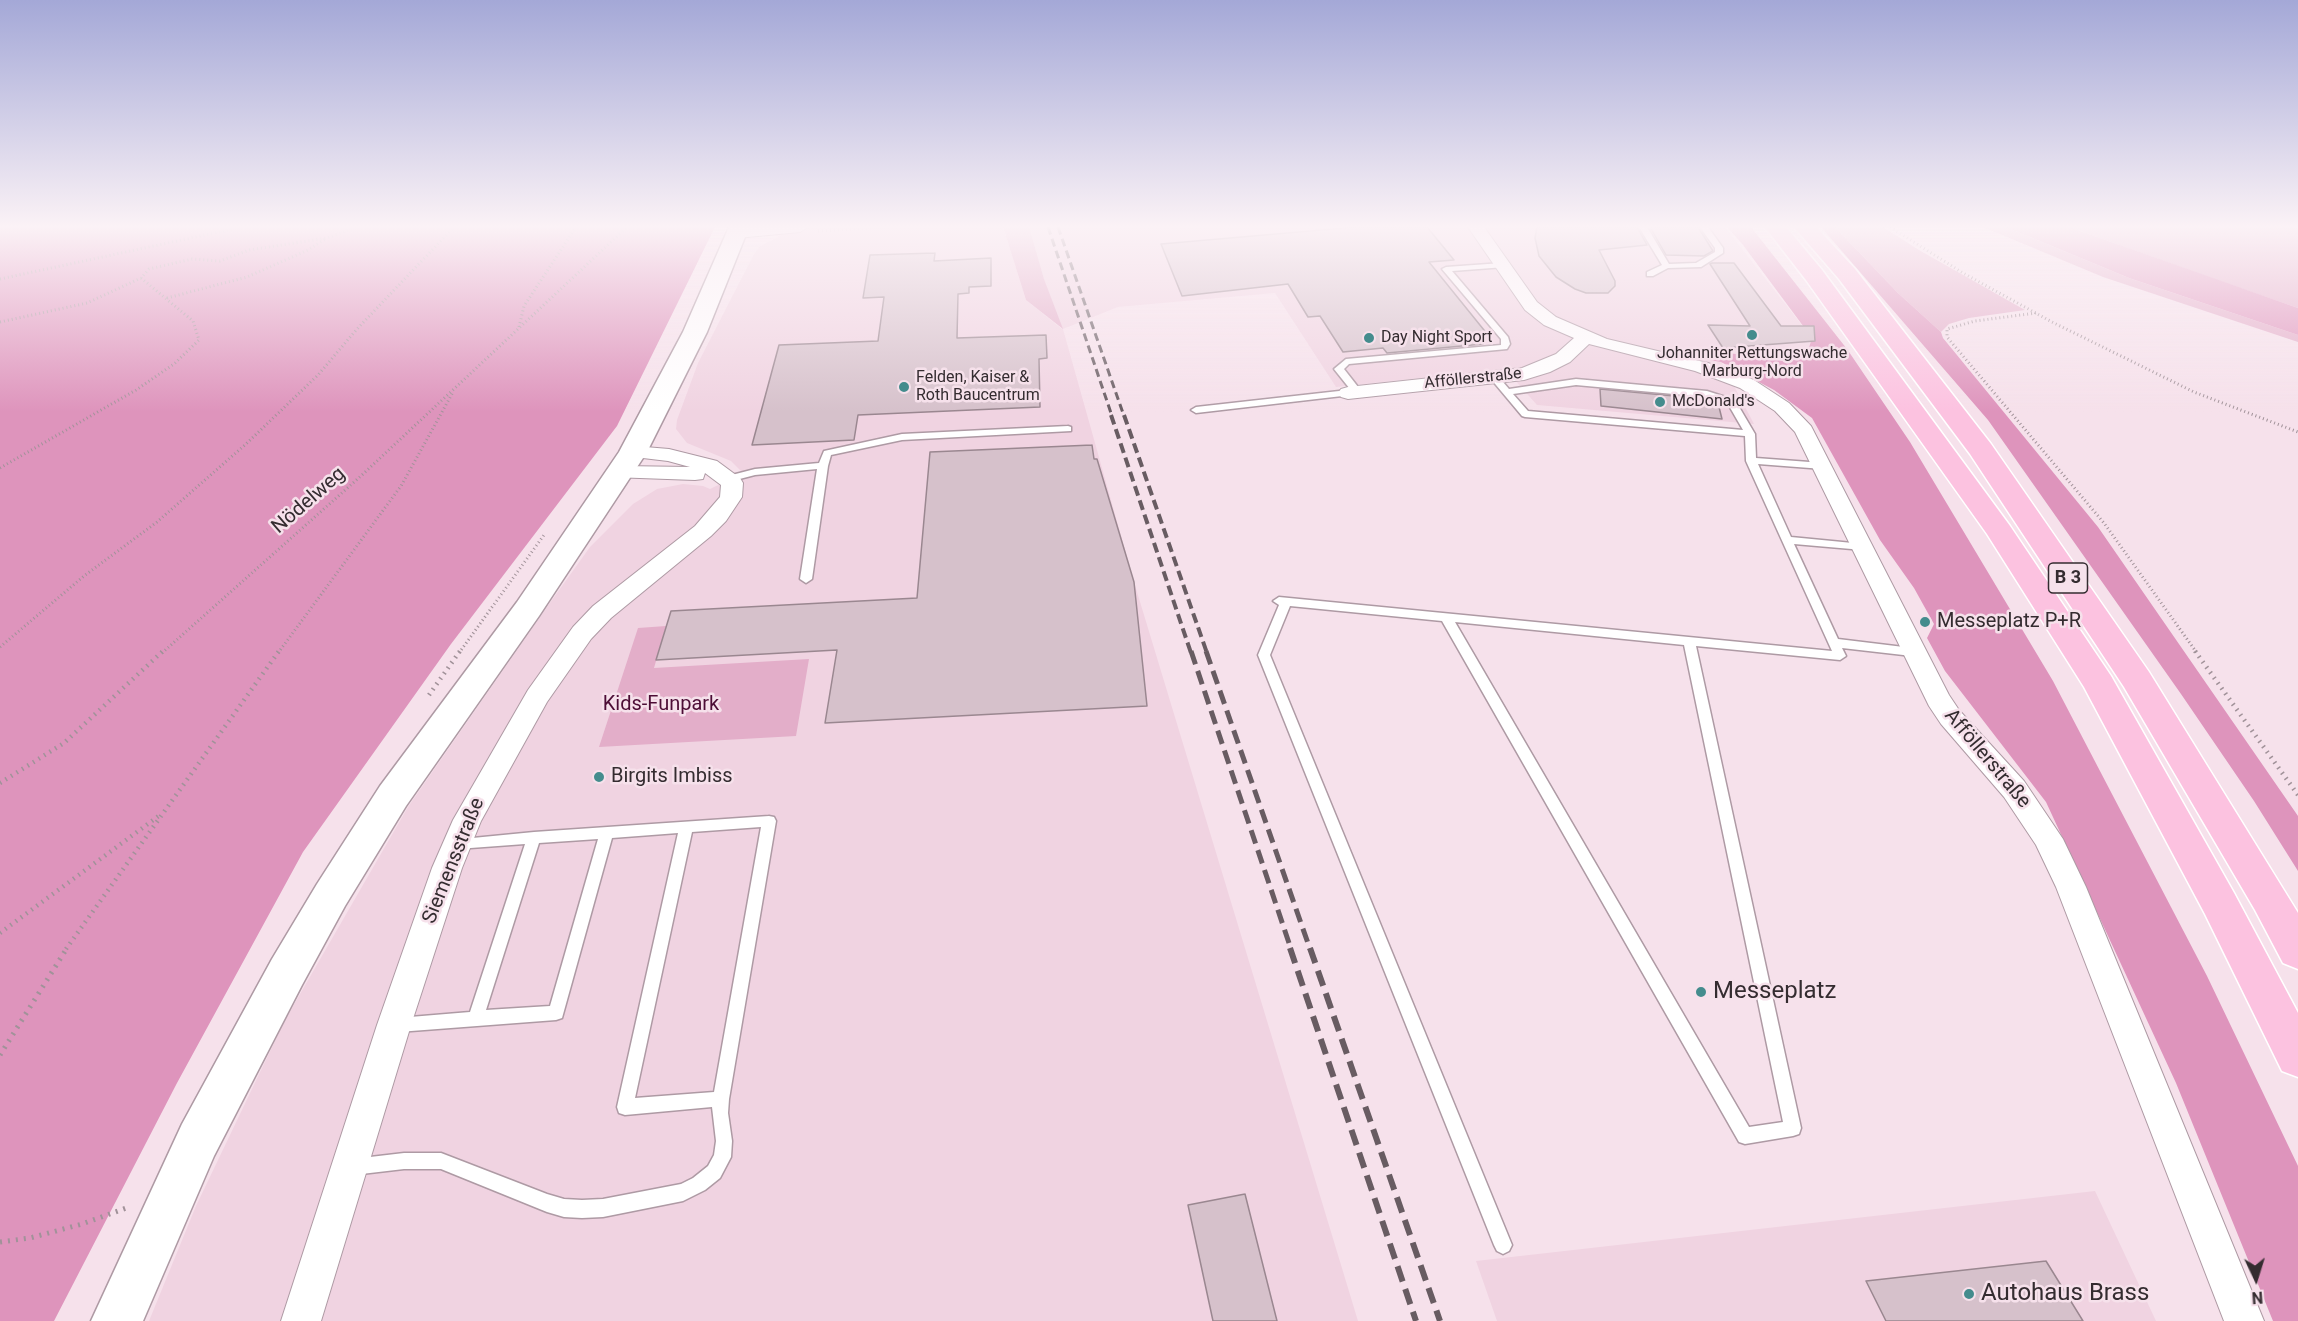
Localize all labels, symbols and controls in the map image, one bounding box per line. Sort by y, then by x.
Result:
place label: Day Night Sport [1381,328,1493,348]
marker: Johanniter Rettungswache Marburg-Nord [1745,328,1759,342]
marker: Day Night Sport [1362,331,1376,345]
place label: Johanniter Rettungswache Marburg-Nord [1657,344,1847,382]
street label: Afföllerstraße [1423,364,1523,394]
place label: Felden, Kaiser & Roth Baucentrum [916,368,1040,406]
marker: Felden, Kaiser & Roth Baucentrum [897,380,911,394]
place label: McDonald's [1672,392,1755,412]
marker: McDonald's [1653,395,1667,409]
street label: Nödelweg [267,463,351,539]
road number: B 3 [2048,563,2088,593]
place label: Messeplatz P+R [1937,610,2081,634]
marker: Messeplatz P+R [1918,615,1932,629]
park label: Kids-Funpark [603,693,719,717]
street label: Afföllerstraße [1939,705,2035,813]
place label: Birgits Imbiss [611,765,733,789]
marker: Birgits Imbiss [592,770,606,784]
street label: Siemensstraße [418,795,490,927]
place label: Messeplatz [1713,978,1836,1006]
marker: Messeplatz [1694,985,1708,999]
north arrow [2226,1249,2286,1309]
place label: Autohaus Brass [1981,1280,2149,1308]
marker: Autohaus Brass [1962,1287,1976,1301]
text: N [2251,1288,2264,1307]

